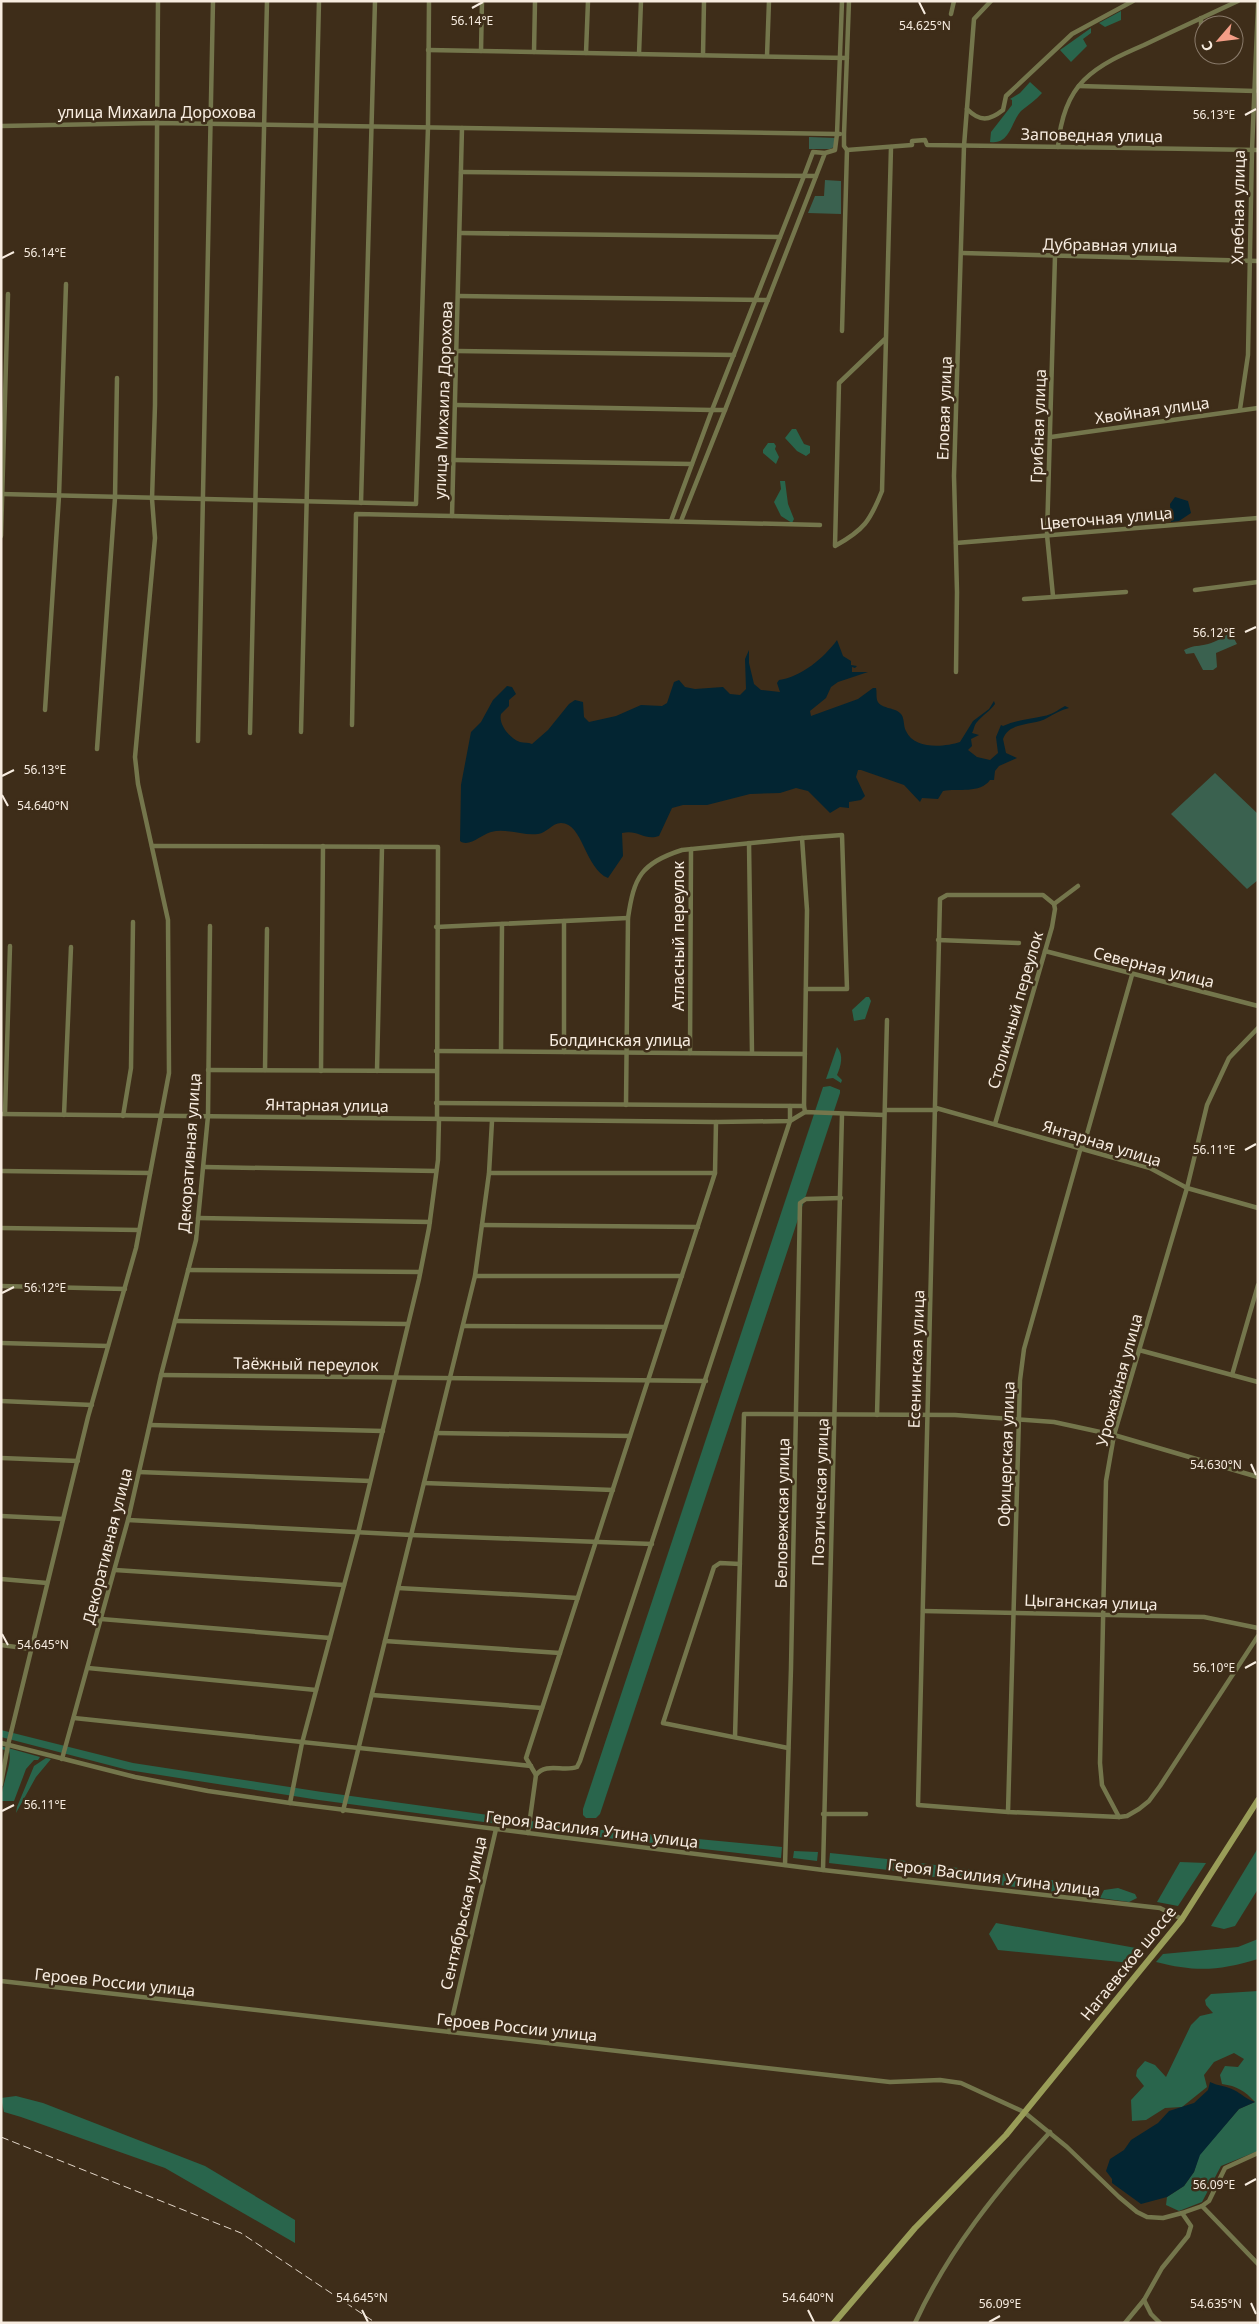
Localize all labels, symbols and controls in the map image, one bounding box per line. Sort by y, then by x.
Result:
text: 56.14°E [451,12,493,29]
north arrow [1194,15,1244,65]
text: 54.625°N [899,17,951,34]
text: С [1197,38,1218,55]
street label: улица Михаила Дорохова [58,101,256,123]
text: 56.13°E [1193,106,1235,123]
street label: Заповедная улица [1021,123,1163,147]
street label: Хлебная улица [1226,149,1250,265]
street label: Дубравная улица [1042,233,1178,257]
text: 56.14°E [24,244,66,261]
street label: улица Михаила Дорохова [429,300,457,500]
street label: Еловая улица [931,355,957,461]
street label: Грибная улица [1025,368,1051,484]
street label: Хвойная улица [1093,391,1211,429]
street label: Цветочная улица [1039,501,1173,535]
text: 56.12°E [1193,624,1235,641]
text: 56.13°E [24,761,66,778]
text: 54.640°N [17,797,69,814]
street label: Атласный переулок [667,860,689,1011]
street label: Столичный переулок [982,928,1048,1091]
street label: Северная улица [1091,941,1217,993]
street label: Болдинская улица [549,1029,691,1051]
street label: Декоративная улица [172,1072,206,1234]
street label: Янтарная улица [265,1093,389,1117]
street label: Янтарная улица [1040,1114,1164,1172]
text: 56.11°E [1193,1141,1235,1158]
text: 56.12°E [24,1279,66,1296]
street label: Есенинская улица [903,1289,929,1429]
street label: Урожайная улица [1091,1311,1147,1449]
street label: Таёжный переулок [233,1352,379,1376]
street label: Офицерская улица [992,1381,1020,1527]
street label: Поэтическая улица [806,1418,834,1566]
street label: Беловежская улица [770,1438,794,1588]
text: 54.630°N [1190,1456,1242,1473]
street label: Декоративная улица [77,1465,137,1627]
street label: Цыганская улица [1024,1589,1158,1615]
text: 54.645°N [17,1636,69,1653]
text: 56.10°E [1193,1659,1235,1676]
text: 56.11°E [24,1796,66,1813]
street label: Героя Василия Утина улица [484,1805,700,1853]
street label: Сентябрьская улица [435,1834,491,1992]
street label: Героя Василия Утина улица [886,1853,1102,1901]
street label: Нагаевское шоссе [1075,1901,1181,2025]
street label: Героев России улица [33,1963,197,2001]
street label: Героев России улица [435,2008,599,2046]
text: 56.09°E [1193,2176,1235,2193]
text: 54.645°N [336,2289,388,2306]
text: 54.640°N [782,2289,834,2306]
text: 56.09°E [979,2295,1021,2312]
text: 54.635°N [1190,2295,1242,2312]

